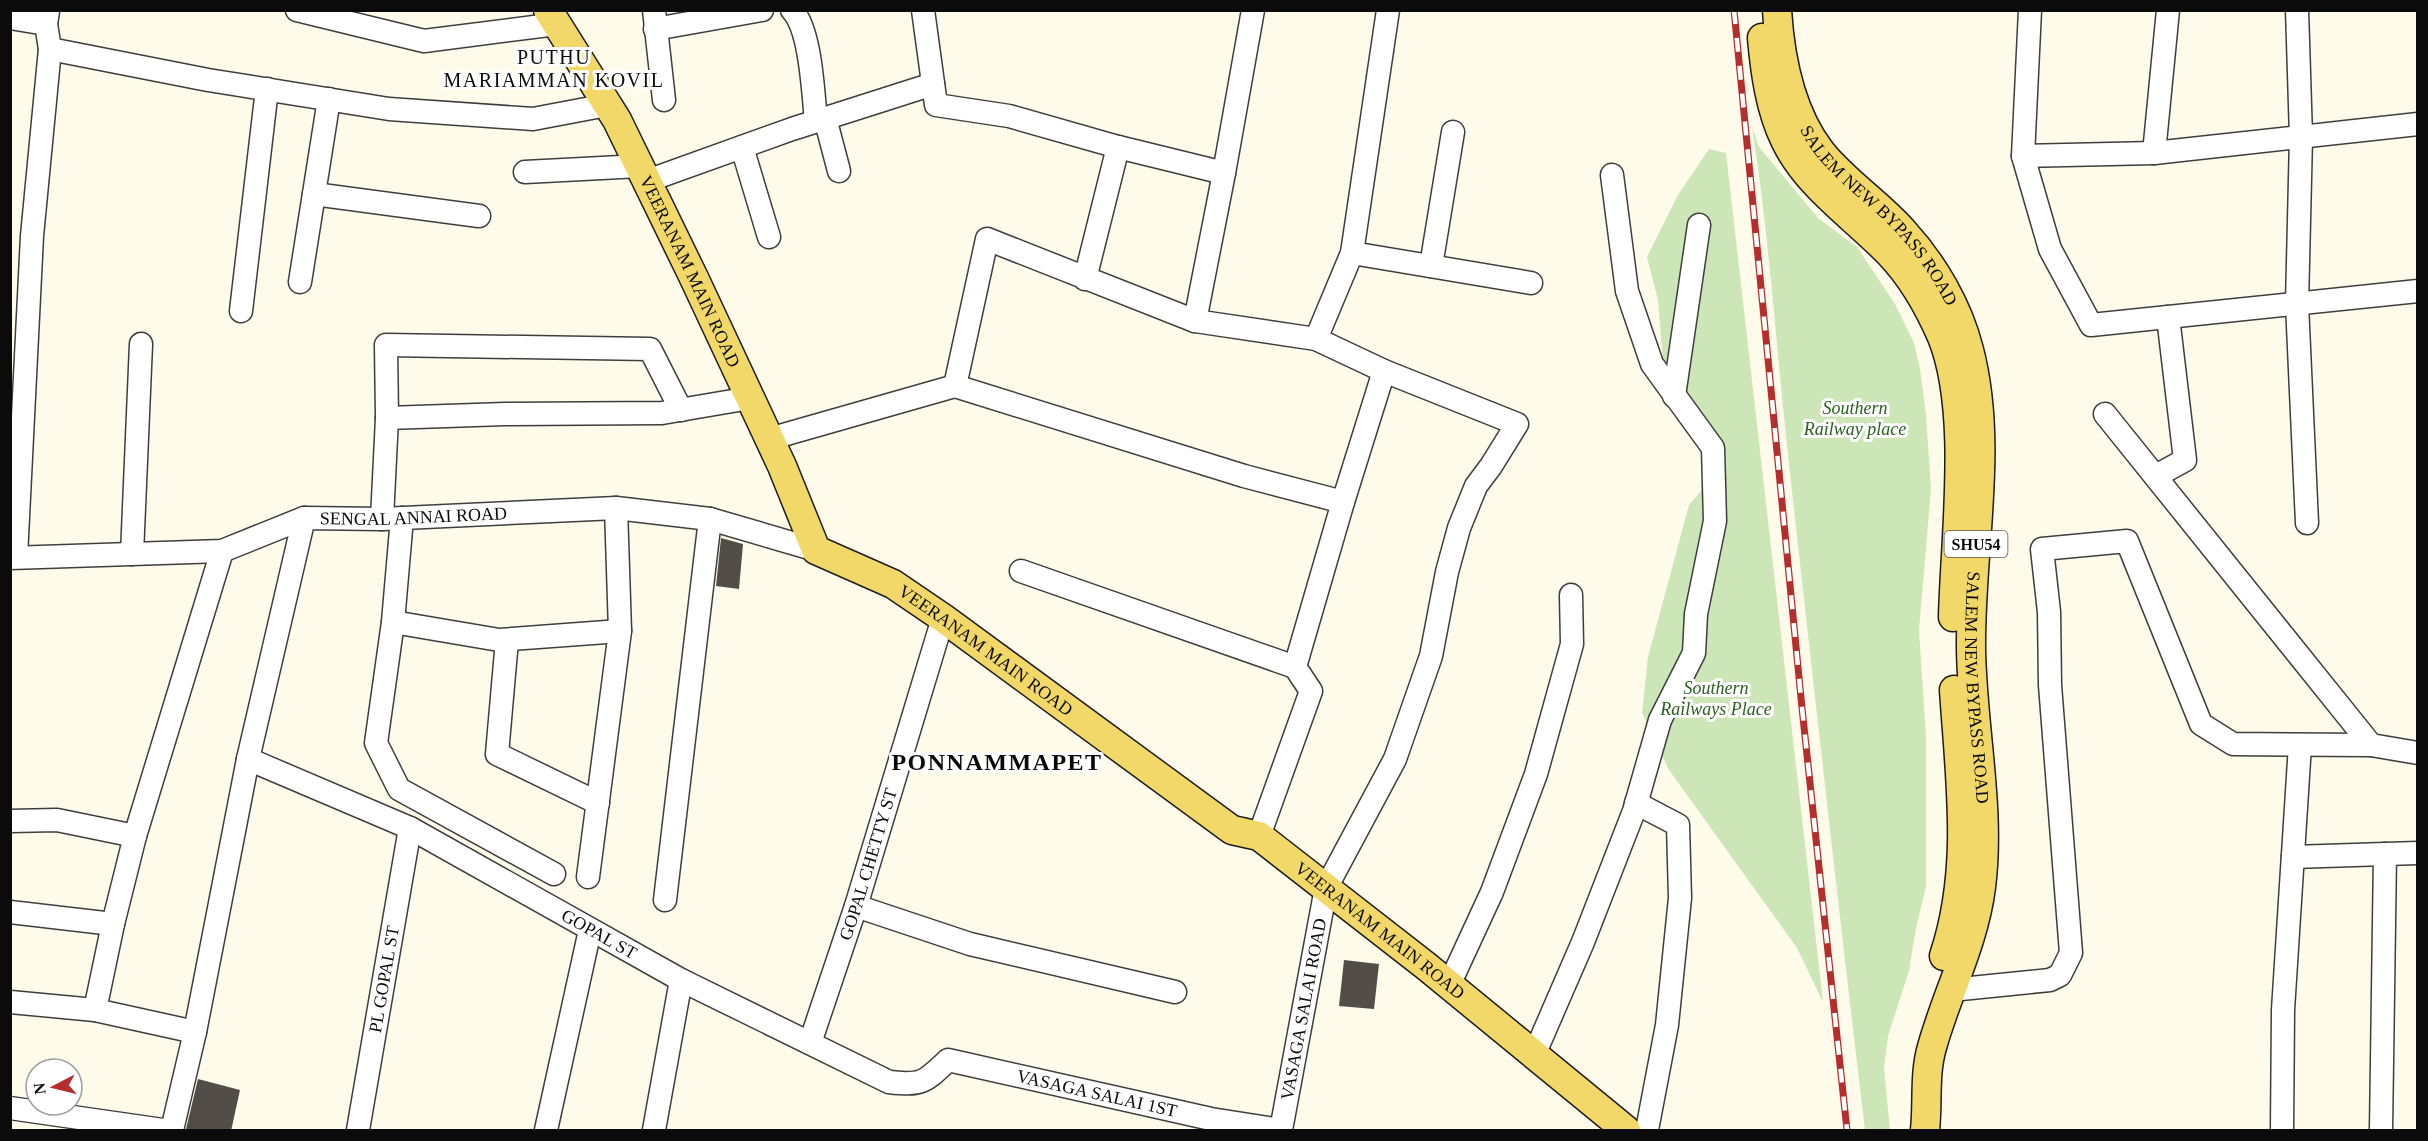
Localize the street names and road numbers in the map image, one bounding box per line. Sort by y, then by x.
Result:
street label: SALEM NEW BYPASS ROAD [1796,122,1961,309]
street label: VEERANAM MAIN ROAD [636,172,744,370]
street label: SENGAL ANNAI ROAD [320,503,508,529]
road number: SHU54 [1944,531,2008,557]
street label: SALEM NEW BYPASS ROAD [1961,571,1993,804]
street label: VEERANAM MAIN ROAD [895,581,1077,720]
street label: GOPAL CHETTY ST [835,786,901,943]
street label: VEERANAM MAIN ROAD [1291,858,1469,1003]
street label: GOPAL ST [558,905,640,963]
street label: VASAGA SALAI ROAD [1277,916,1330,1102]
street label: PL GOPAL ST [365,924,403,1034]
street label: VASAGA SALAI 1ST [1015,1066,1179,1121]

